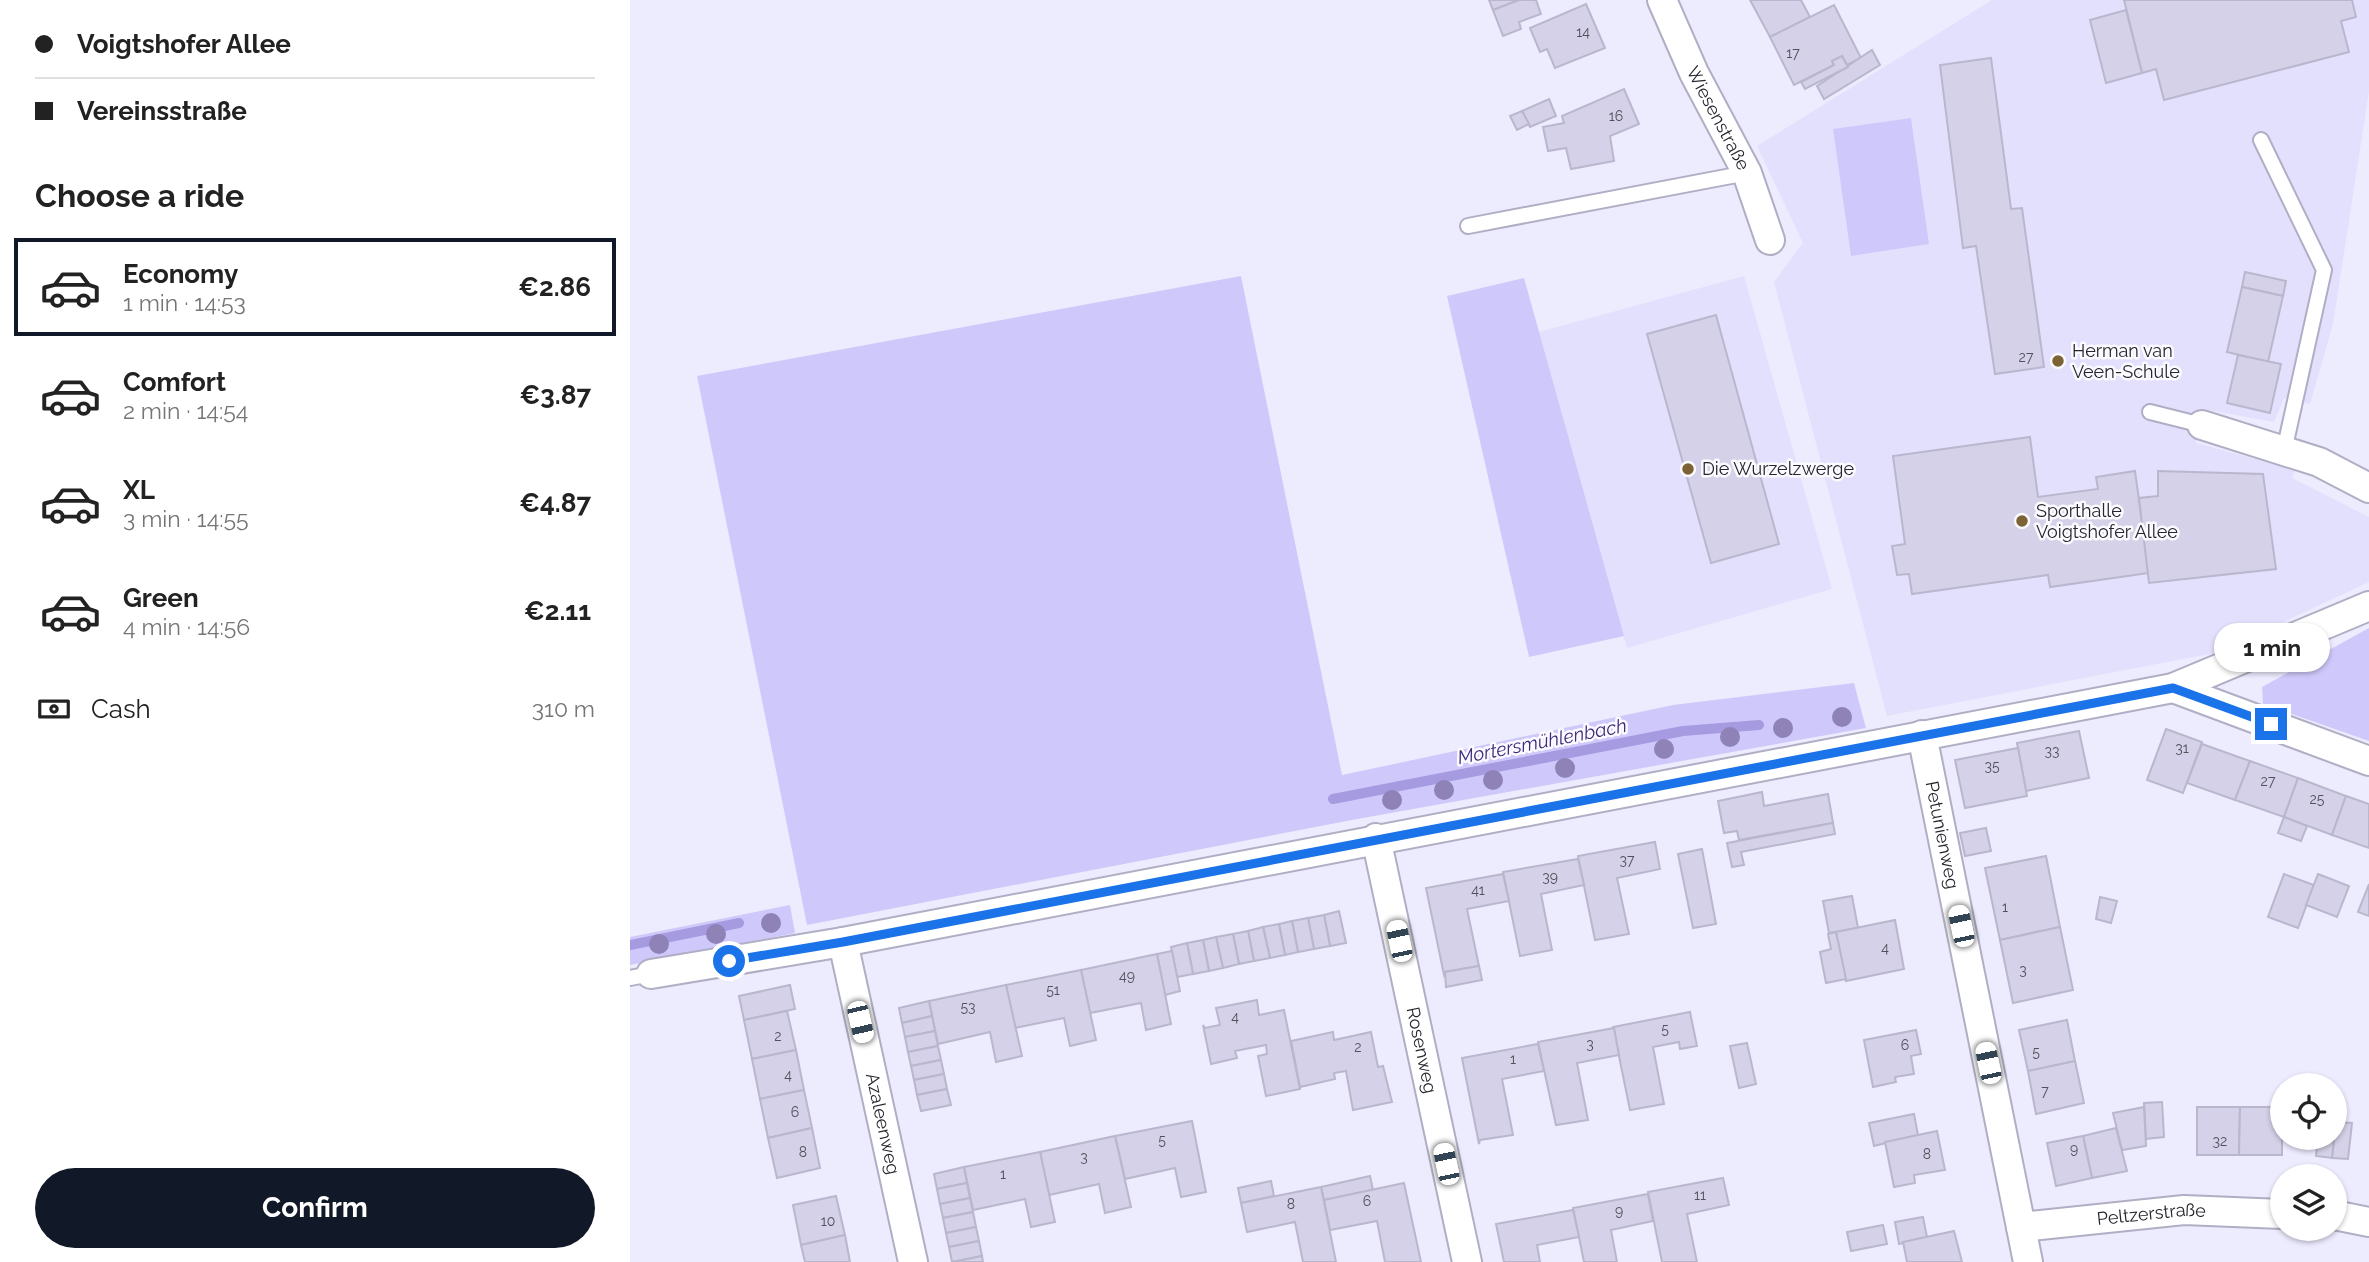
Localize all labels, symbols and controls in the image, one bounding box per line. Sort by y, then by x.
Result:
house number: 14 [1576,24,1590,40]
text: Voigtshofer Allee [77,29,291,59]
house number: 17 [1786,45,1800,61]
street label: Wiesenstraße [1682,63,1755,174]
text: Vereinsstraße [77,96,247,126]
house number: 16 [1609,108,1623,124]
text: Choose a ride [35,177,244,214]
icon: car [39,256,102,319]
text: Economy [123,259,238,289]
text: €2.86 [518,272,591,302]
text: 1 min · 14:53 [123,289,246,316]
place label: Herman van Veen-Schule [2072,340,2180,382]
house number: 27 [2019,349,2034,365]
marker: Herman van Veen-Schule [2050,353,2066,369]
icon: car [39,364,102,427]
text: Comfort [123,367,226,397]
text: €3.87 [520,380,591,410]
text: 2 min · 14:54 [123,397,248,424]
place label: Die Wurzelzwerge [1702,458,1854,479]
marker: Die Wurzelzwerge [1680,461,1696,477]
icon: car [39,472,102,535]
text: XL [123,475,155,505]
text: €4.87 [519,488,591,518]
place label: Sporthalle Voigtshofer Allee [2036,500,2178,542]
text: 3 min · 14:55 [123,505,249,532]
marker: Sporthalle Voigtshofer Allee [2014,513,2030,529]
icon: car [39,580,102,643]
text: Green [123,583,199,613]
text: €2.11 [524,596,591,626]
text: 4 min · 14:56 [123,613,250,640]
callout: 1 min [2213,622,2329,672]
text: 1 min [2243,634,2301,661]
icon: cash [35,690,73,728]
text: Cash [91,694,151,724]
text: 310 m [532,695,595,722]
route end [2255,708,2287,740]
water label: Mortersmühlenbach [1456,714,1628,768]
house number: 31 [2175,740,2189,756]
house number: 33 [2045,743,2059,759]
house number: 35 [1984,758,2000,774]
house number: 27 [2261,773,2276,789]
street label: Petunienweg [1922,779,1964,891]
house number: 25 [2310,791,2325,807]
house number: 37 [1620,852,1635,868]
house number: 39 [1542,869,1558,885]
house number: 41 [1471,882,1485,898]
house number: 1 [2002,899,2008,915]
car [1947,903,1976,949]
car [1385,918,1414,964]
house number: 4 [1881,940,1889,956]
route start [713,945,745,977]
house number: 3 [2019,962,2027,978]
house number: 49 [1119,968,1135,984]
house number: 51 [1046,982,1060,998]
car [846,999,875,1045]
house number: 53 [960,999,976,1015]
street label: Rosenweg [1403,1005,1442,1095]
house number: 4 [1231,1009,1239,1025]
house number: 5 [1661,1021,1669,1037]
house number: 2 [774,1028,782,1044]
house number: 3 [1586,1036,1594,1052]
house number: 6 [1901,1037,1909,1053]
house number: 2 [1354,1039,1362,1055]
car [1974,1040,2003,1086]
house number: 5 [2032,1044,2040,1060]
house number: 1 [1510,1051,1516,1067]
house number: 4 [784,1067,792,1083]
street label: Azaleenweg [862,1071,905,1176]
map controls [2270,1073,2347,1241]
button: locate [2270,1073,2347,1150]
house number: 7 [2041,1083,2049,1099]
house number: 6 [791,1104,799,1120]
house number: 5 [1158,1132,1166,1148]
house number: 32 [2213,1133,2227,1149]
car [1432,1141,1461,1187]
house number: 9 [2070,1141,2078,1157]
house number: 8 [799,1144,807,1160]
house number: 8 [1923,1146,1931,1162]
house number: 3 [1080,1149,1088,1165]
button: layers [2270,1164,2347,1241]
house number: 1 [1000,1166,1006,1182]
button: Confirm [35,1168,595,1248]
house number: 11 [1694,1187,1706,1203]
house number: 6 [1363,1193,1371,1209]
house number: 8 [1287,1196,1295,1212]
street label: Peltzerstraße [2096,1199,2207,1229]
house number: 9 [1615,1203,1623,1219]
house number: 10 [821,1213,835,1229]

